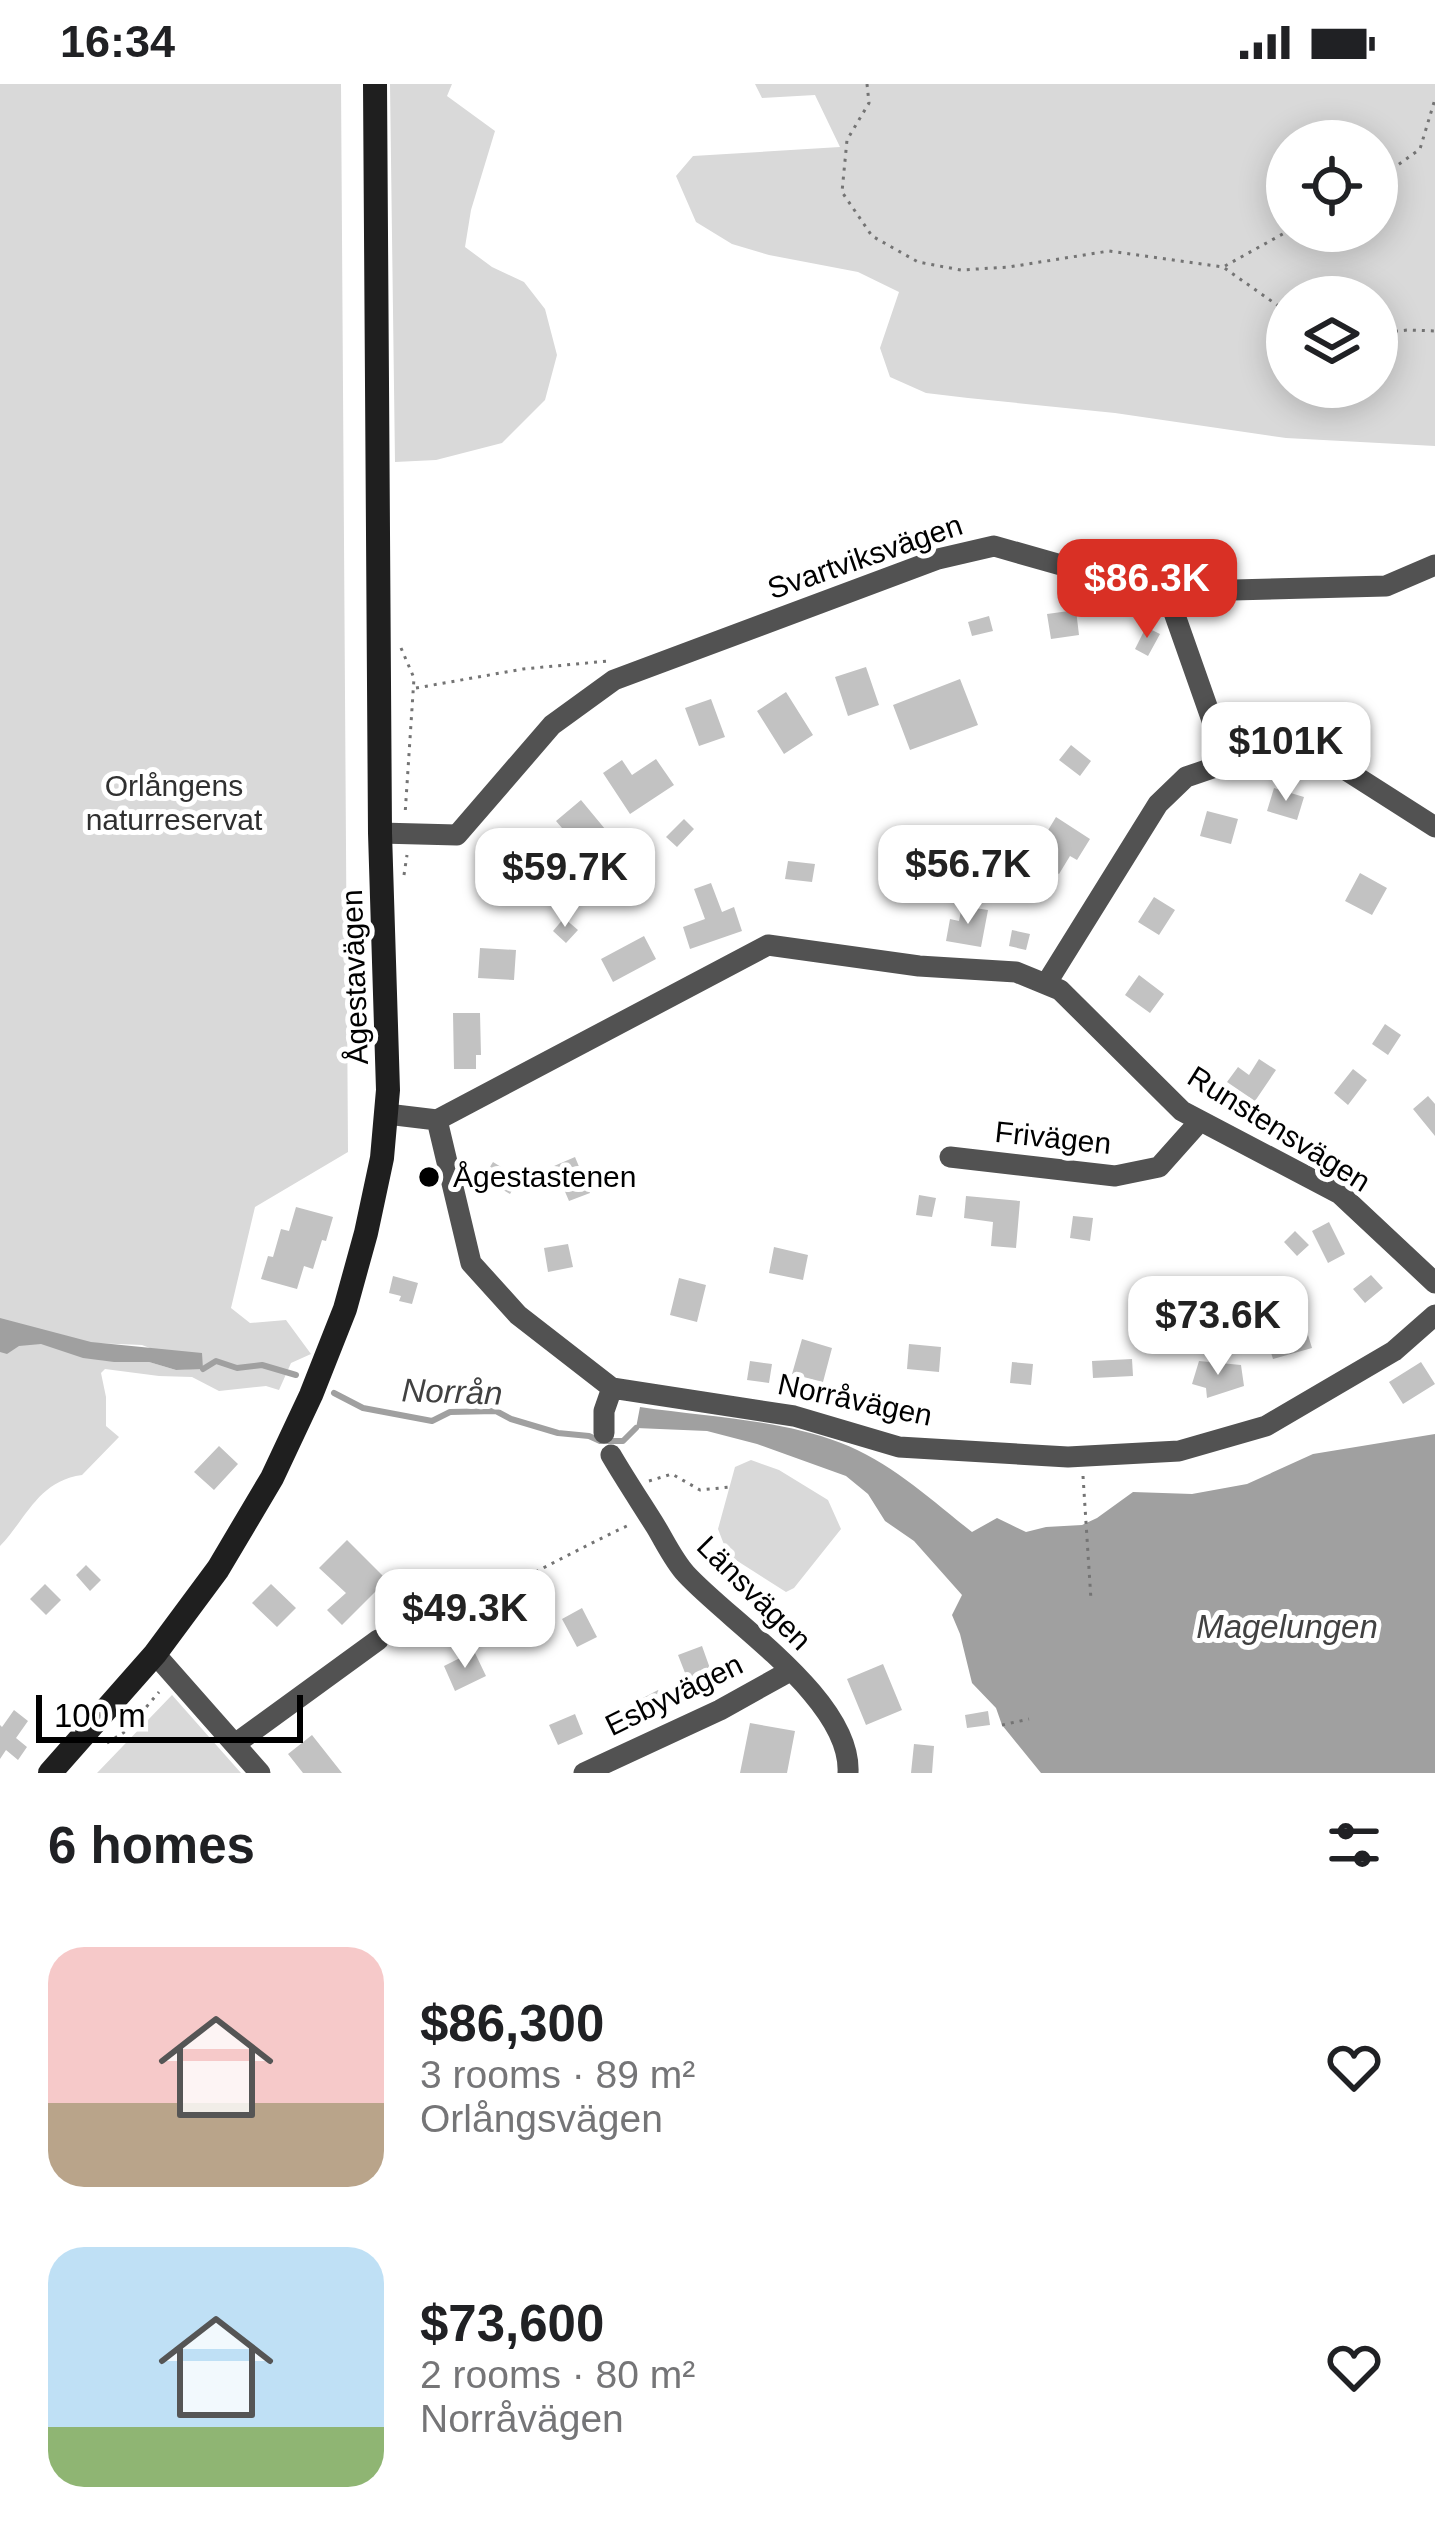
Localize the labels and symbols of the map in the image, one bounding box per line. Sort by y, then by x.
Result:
street label: Svartviksvägen [763,508,966,605]
pin: $86.3K [1049,539,1245,641]
pin: $101K [1202,702,1370,804]
park label: Orlångens naturreservat [86,769,263,836]
pin: $56.7K [870,825,1066,927]
pin: $59.7K [467,828,663,930]
street label: Ågestavägen [335,889,374,1065]
street label: Runstensvägen [1182,1059,1376,1198]
street label: Frivägen [993,1115,1113,1160]
place label: Ågestastenen [453,1160,636,1193]
marker: Ågestastenen [416,1164,442,1190]
pin: $73.6K [1120,1276,1316,1378]
street label: Norråvägen [775,1367,935,1432]
water label: Norrån [401,1371,503,1412]
street label: Länsvägen [691,1529,818,1656]
pin: $49.3K [367,1569,563,1671]
water label: Magelungen [1196,1608,1378,1645]
street label: Esbyvägen [600,1647,748,1742]
scale bar [36,1689,303,1742]

